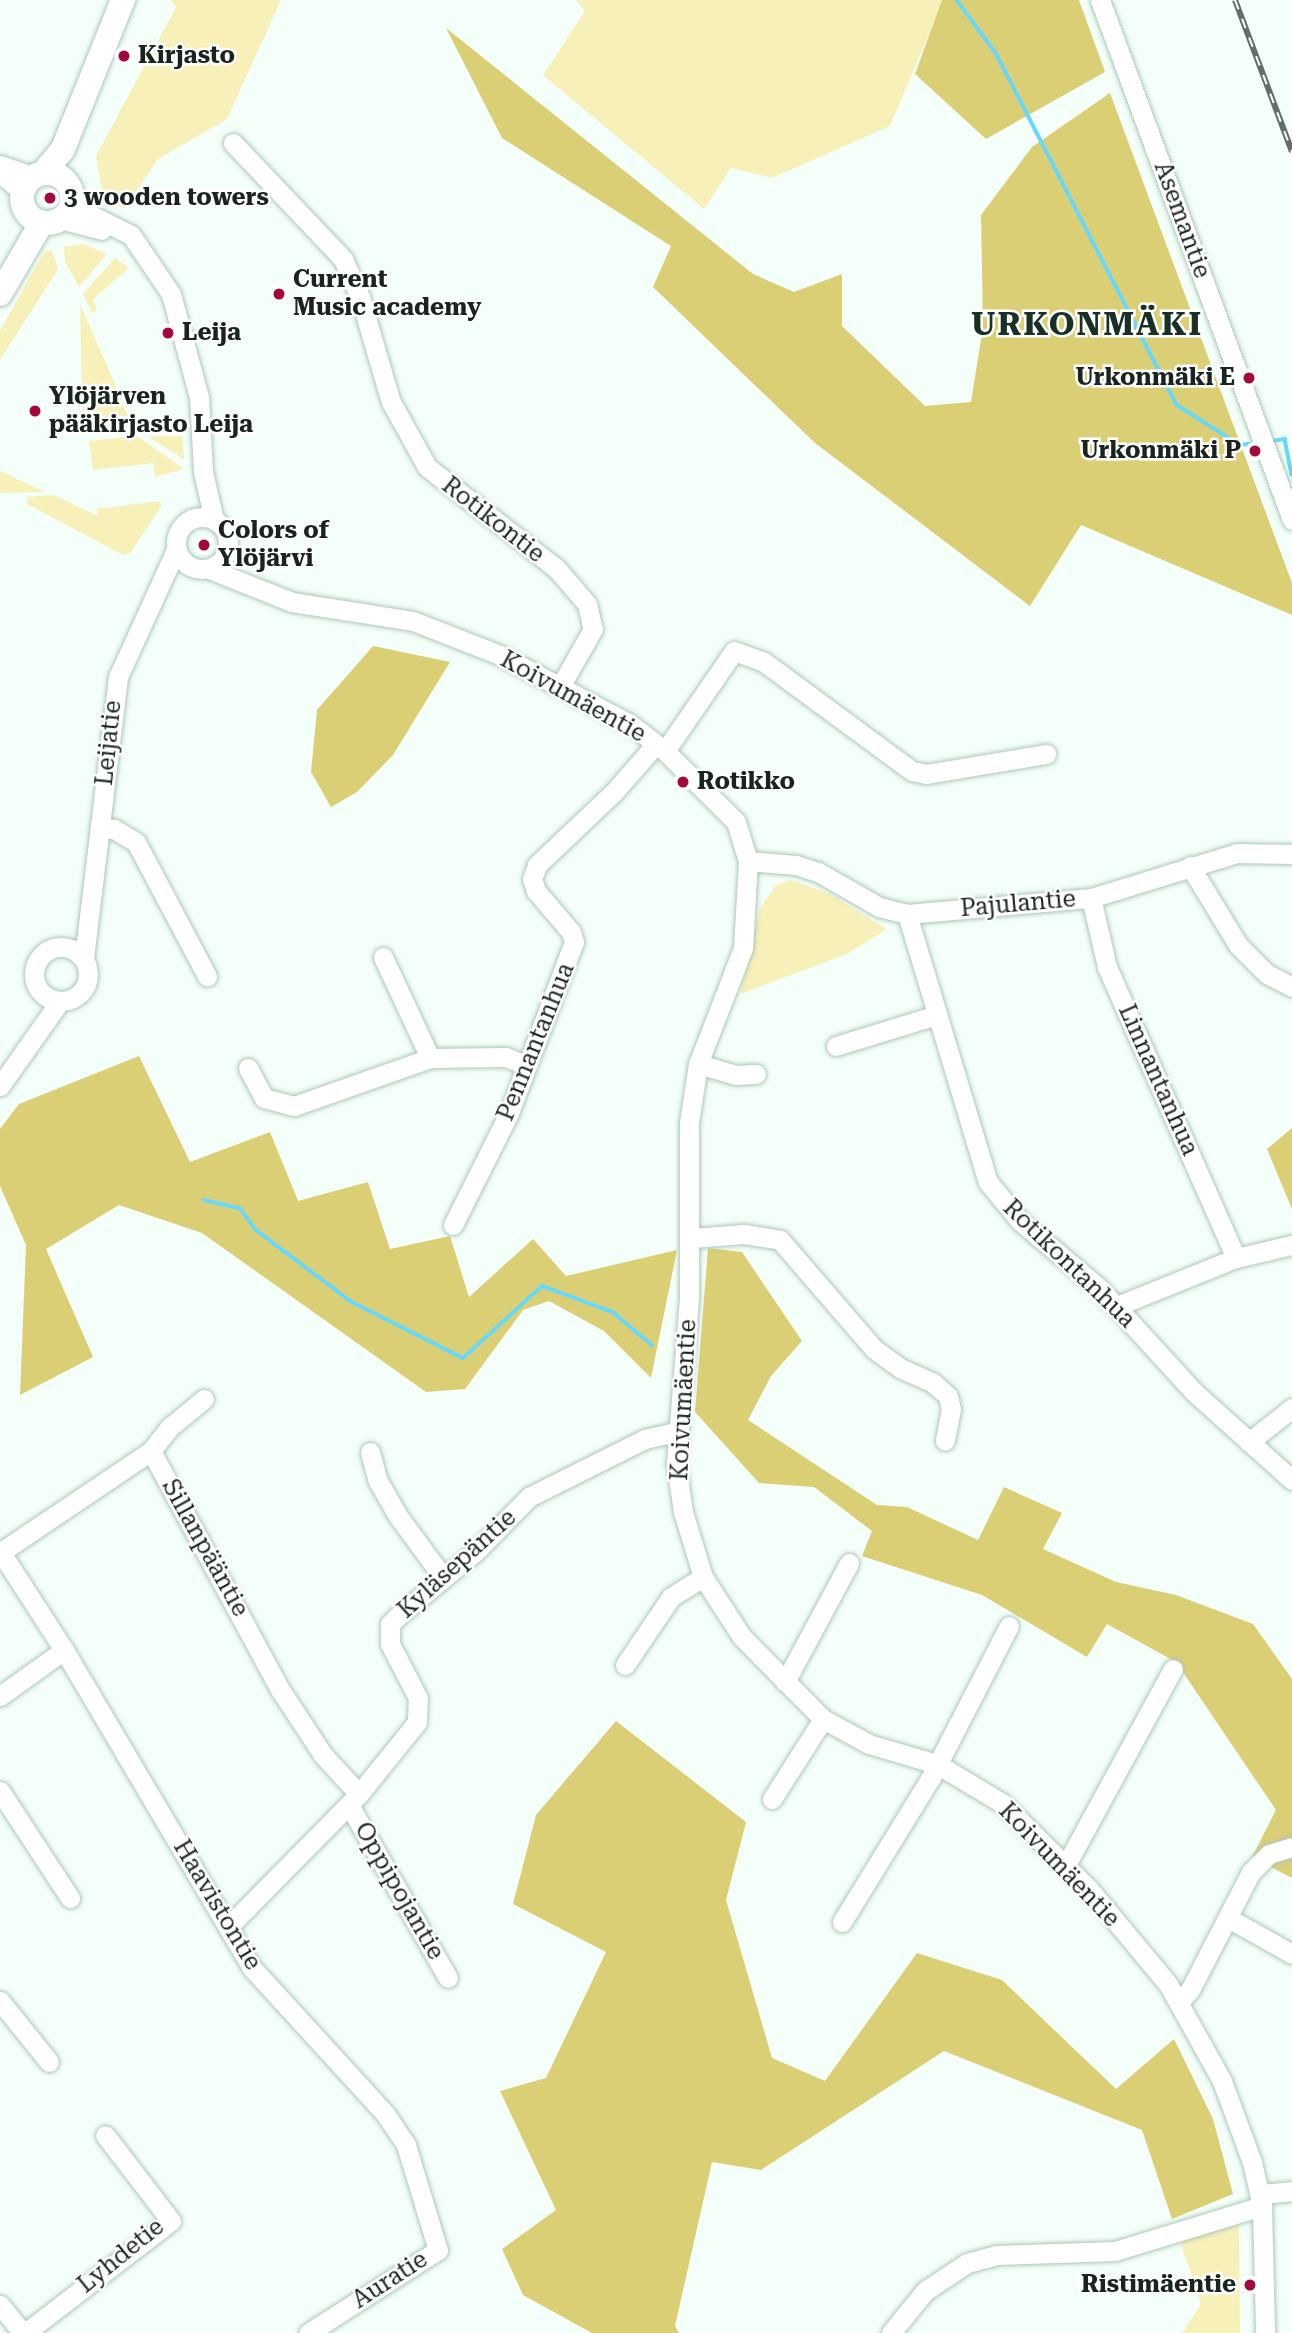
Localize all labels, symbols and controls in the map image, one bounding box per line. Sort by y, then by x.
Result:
place label: Kirjasto [138,42,235,70]
marker: Kirjasto [116,48,132,64]
street label: Asemantie [1148,158,1216,282]
place label: 3 wooden towers [64,184,269,212]
marker: 3 wooden towers [42,190,58,206]
place label: Current Music academy [293,266,482,322]
marker: Current Music academy [271,286,287,302]
district label: URKONMÄKI [972,305,1202,343]
place label: Leija [182,319,241,347]
marker: Leija [160,325,176,341]
place label: Urkonmäki E [1075,364,1235,392]
marker: Urkonmäki E [1241,370,1257,386]
place label: Ylöjärven pääkirjasto Leija [49,383,253,439]
marker: Ylöjärven pääkirjasto Leija [27,403,43,419]
place label: Urkonmäki P [1080,437,1241,465]
marker: Urkonmäki P [1247,443,1263,459]
street label: Rotikontie [436,471,550,569]
place label: Colors of Ylöjärvi [218,517,329,573]
marker: Colors of Ylöjärvi [196,537,212,553]
street label: Koivumäentie [495,645,651,749]
street label: Leijatie [90,699,128,787]
place label: Rotikko [697,768,795,796]
marker: Rotikko [675,774,691,790]
street label: Pajulantie [959,885,1077,923]
street label: Pennantanhua [491,959,581,1125]
street label: Linnantanhua [1112,1000,1204,1160]
street label: Rotikontanhua [997,1194,1141,1334]
street label: Koivumäentie [665,1319,703,1481]
street label: Sillanpääntie [155,1474,255,1622]
street label: Kyläsepäntie [392,1503,522,1625]
street label: Koivumäentie [993,1797,1125,1933]
street label: Oppipojantie [348,1817,450,1965]
street label: Haavistontie [167,1835,267,1975]
street label: Lyhdetie [72,2213,170,2299]
street label: Auratie [347,2245,433,2315]
place label: Ristimäentie [1081,2271,1236,2299]
marker: Ristimäentie [1242,2277,1258,2293]

